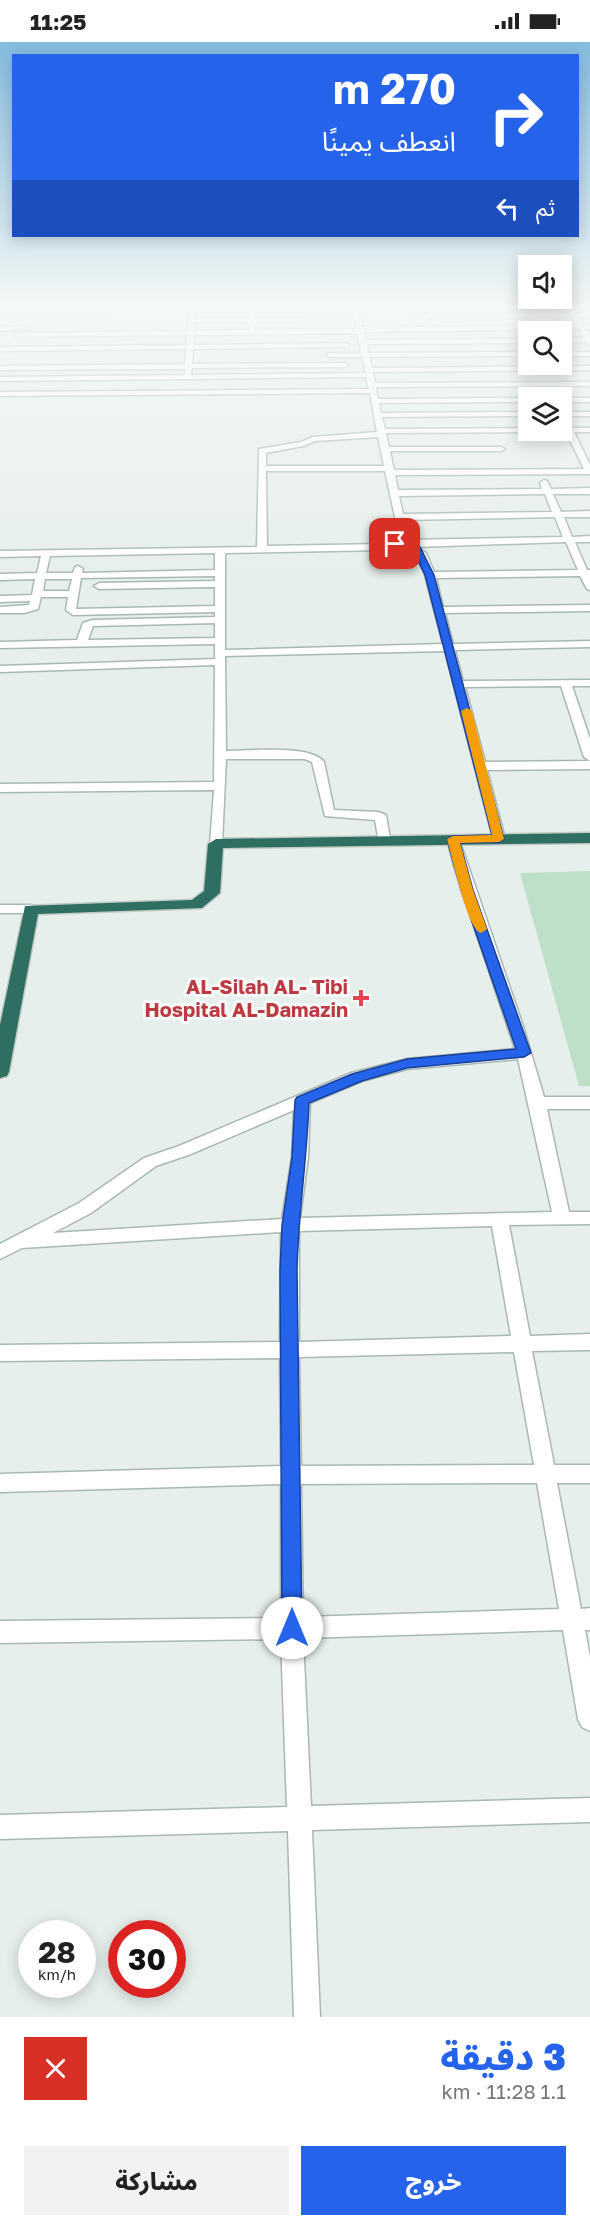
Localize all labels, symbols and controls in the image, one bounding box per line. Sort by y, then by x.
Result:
text: 11:25 [30,8,87,35]
text: 270 m [333,63,456,113]
icon: right [477,78,555,156]
text: انعطف يمينًا [322,125,456,157]
icon: left [491,192,524,225]
text: ثم [536,194,555,221]
map controls [518,255,572,441]
button: sound [518,255,572,309]
button: search [518,321,572,375]
button: layers [518,387,572,441]
pin [369,518,420,569]
icon: arrive [378,527,411,560]
place label: AL-Silah AL- Tibi Hospital AL-Damazin [145,974,348,1021]
marker: AL-Silah AL- Tibi Hospital AL-Damazin [352,989,370,1007]
position arrow [260,1596,324,1660]
speed limit sign: 30 [108,1920,186,1998]
text: 28 [38,1934,76,1970]
text: km/h [38,1965,76,1983]
text: 3 دقيقة [440,2035,566,2078]
button: close [24,2037,87,2100]
text: 1.1 km · 11:28 [441,2079,566,2103]
button: مشاركة [24,2146,289,2215]
button: خروج [301,2146,566,2215]

